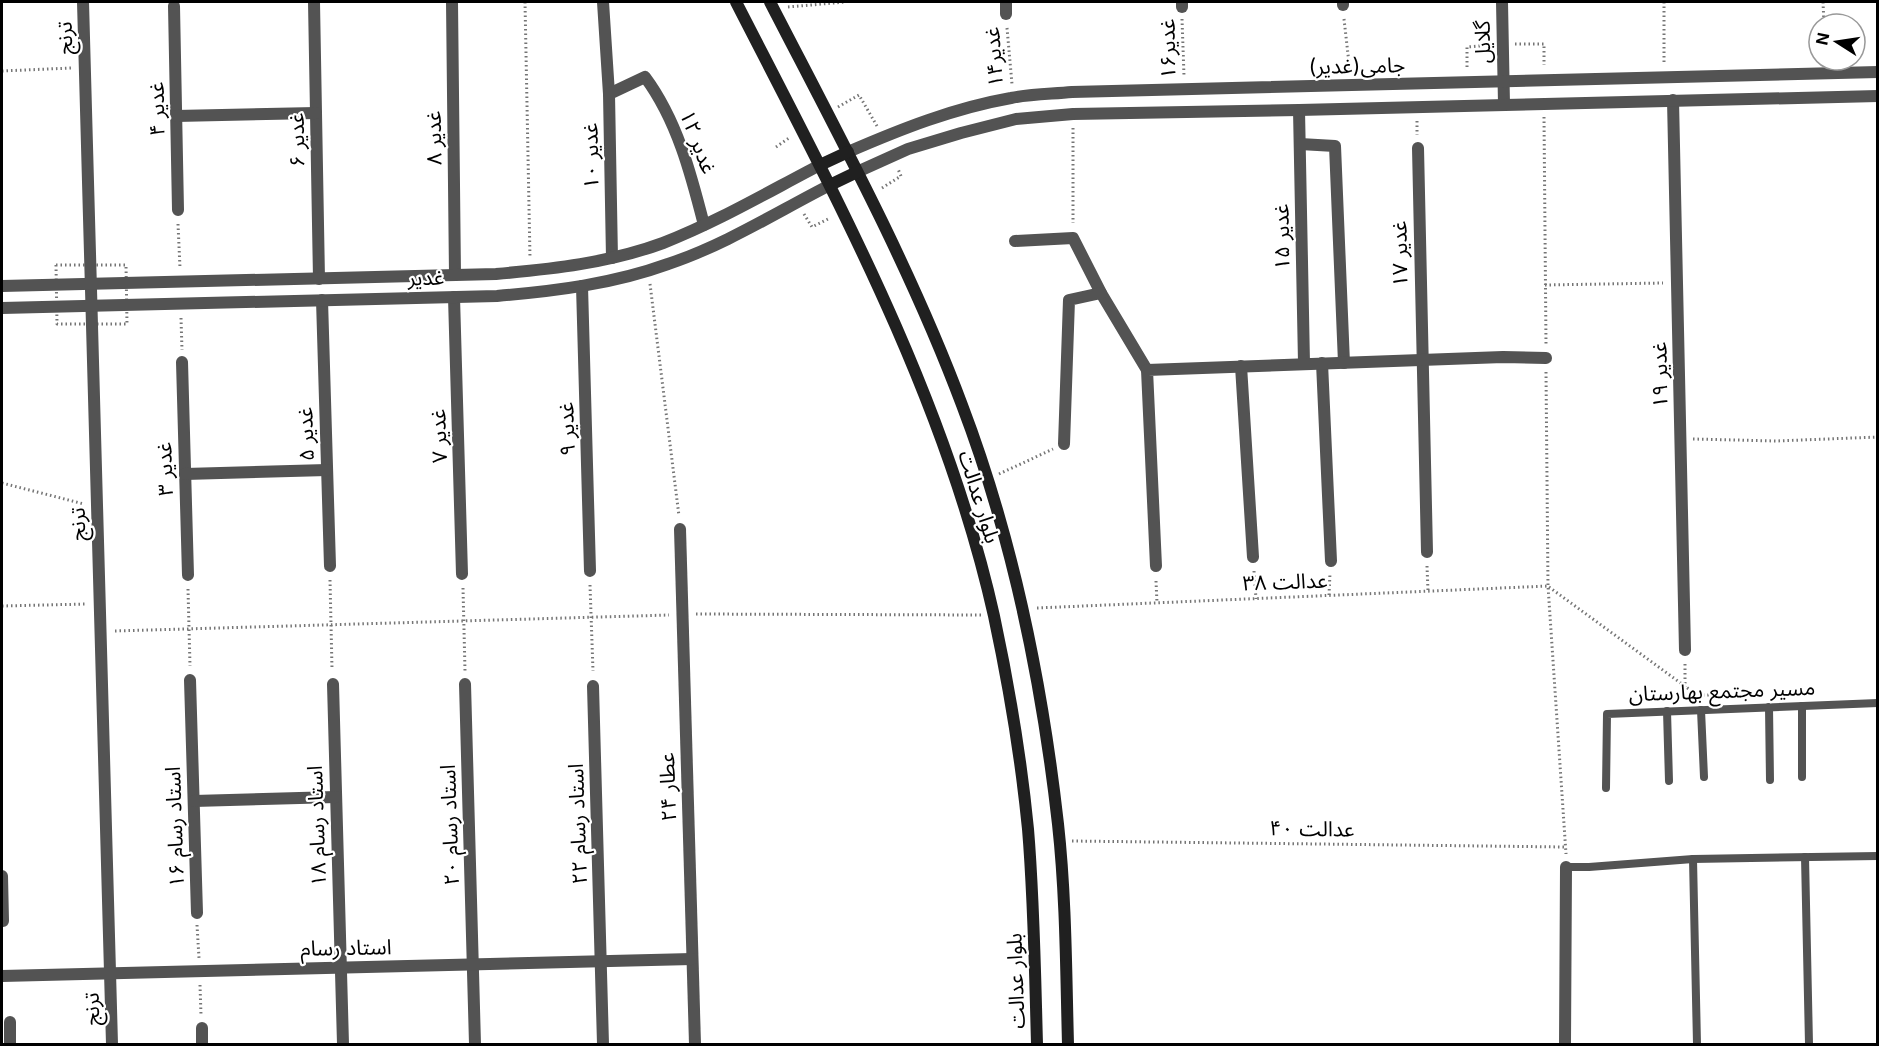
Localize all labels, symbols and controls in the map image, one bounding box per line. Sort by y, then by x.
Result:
north arrow [1807,12,1867,72]
street label: غدیر۱۶ [1154,19,1181,79]
street label: گلایل [1470,20,1495,64]
street label: ترنج [51,21,81,55]
street label: غدیر۱۴ [979,26,1008,88]
text: N [1811,31,1833,47]
street label: جامی(غدیر) [1308,52,1406,79]
street label: غدیر ۴ [144,82,169,136]
street label: غدیر ۱۲ [675,106,722,177]
street label: غدیر ۸ [421,111,446,165]
street label: غدیر ۶ [284,113,309,167]
street label: غدیر ۱۰ [577,123,604,189]
street label: غدیر ۱۵ [1268,204,1295,270]
street label: غدیر ۱۷ [1386,221,1413,287]
street label: غدیر [407,265,444,290]
street label: غدیر ۱۹ [1646,342,1673,408]
street label: غدیر ۹ [553,401,580,457]
street label: غدیر ۵ [292,406,319,462]
street label: غدیر ۷ [425,408,452,464]
street label: غدیر ۳ [151,441,178,497]
street label: بلوار عدالت [954,447,1005,546]
street label: ترنج [65,507,93,541]
street label: عدالت ۳۸ [1242,568,1328,595]
street label: مسیر مجتمع بهارستان [1628,675,1816,709]
street label: عطار ۲۴ [654,752,681,822]
street label: استاد رسام ۲۲ [563,763,596,885]
street label: استاد رسام ۲۰ [435,764,468,886]
street label: استاد رسام ۱۸ [302,765,335,887]
street label: استاد رسام ۱۶ [160,766,193,888]
street label: عدالت ۴۰ [1269,815,1355,842]
street label: بلوار عدالت [1001,933,1030,1029]
street label: استاد رسام [300,934,392,965]
street label: ترنج [78,992,108,1026]

